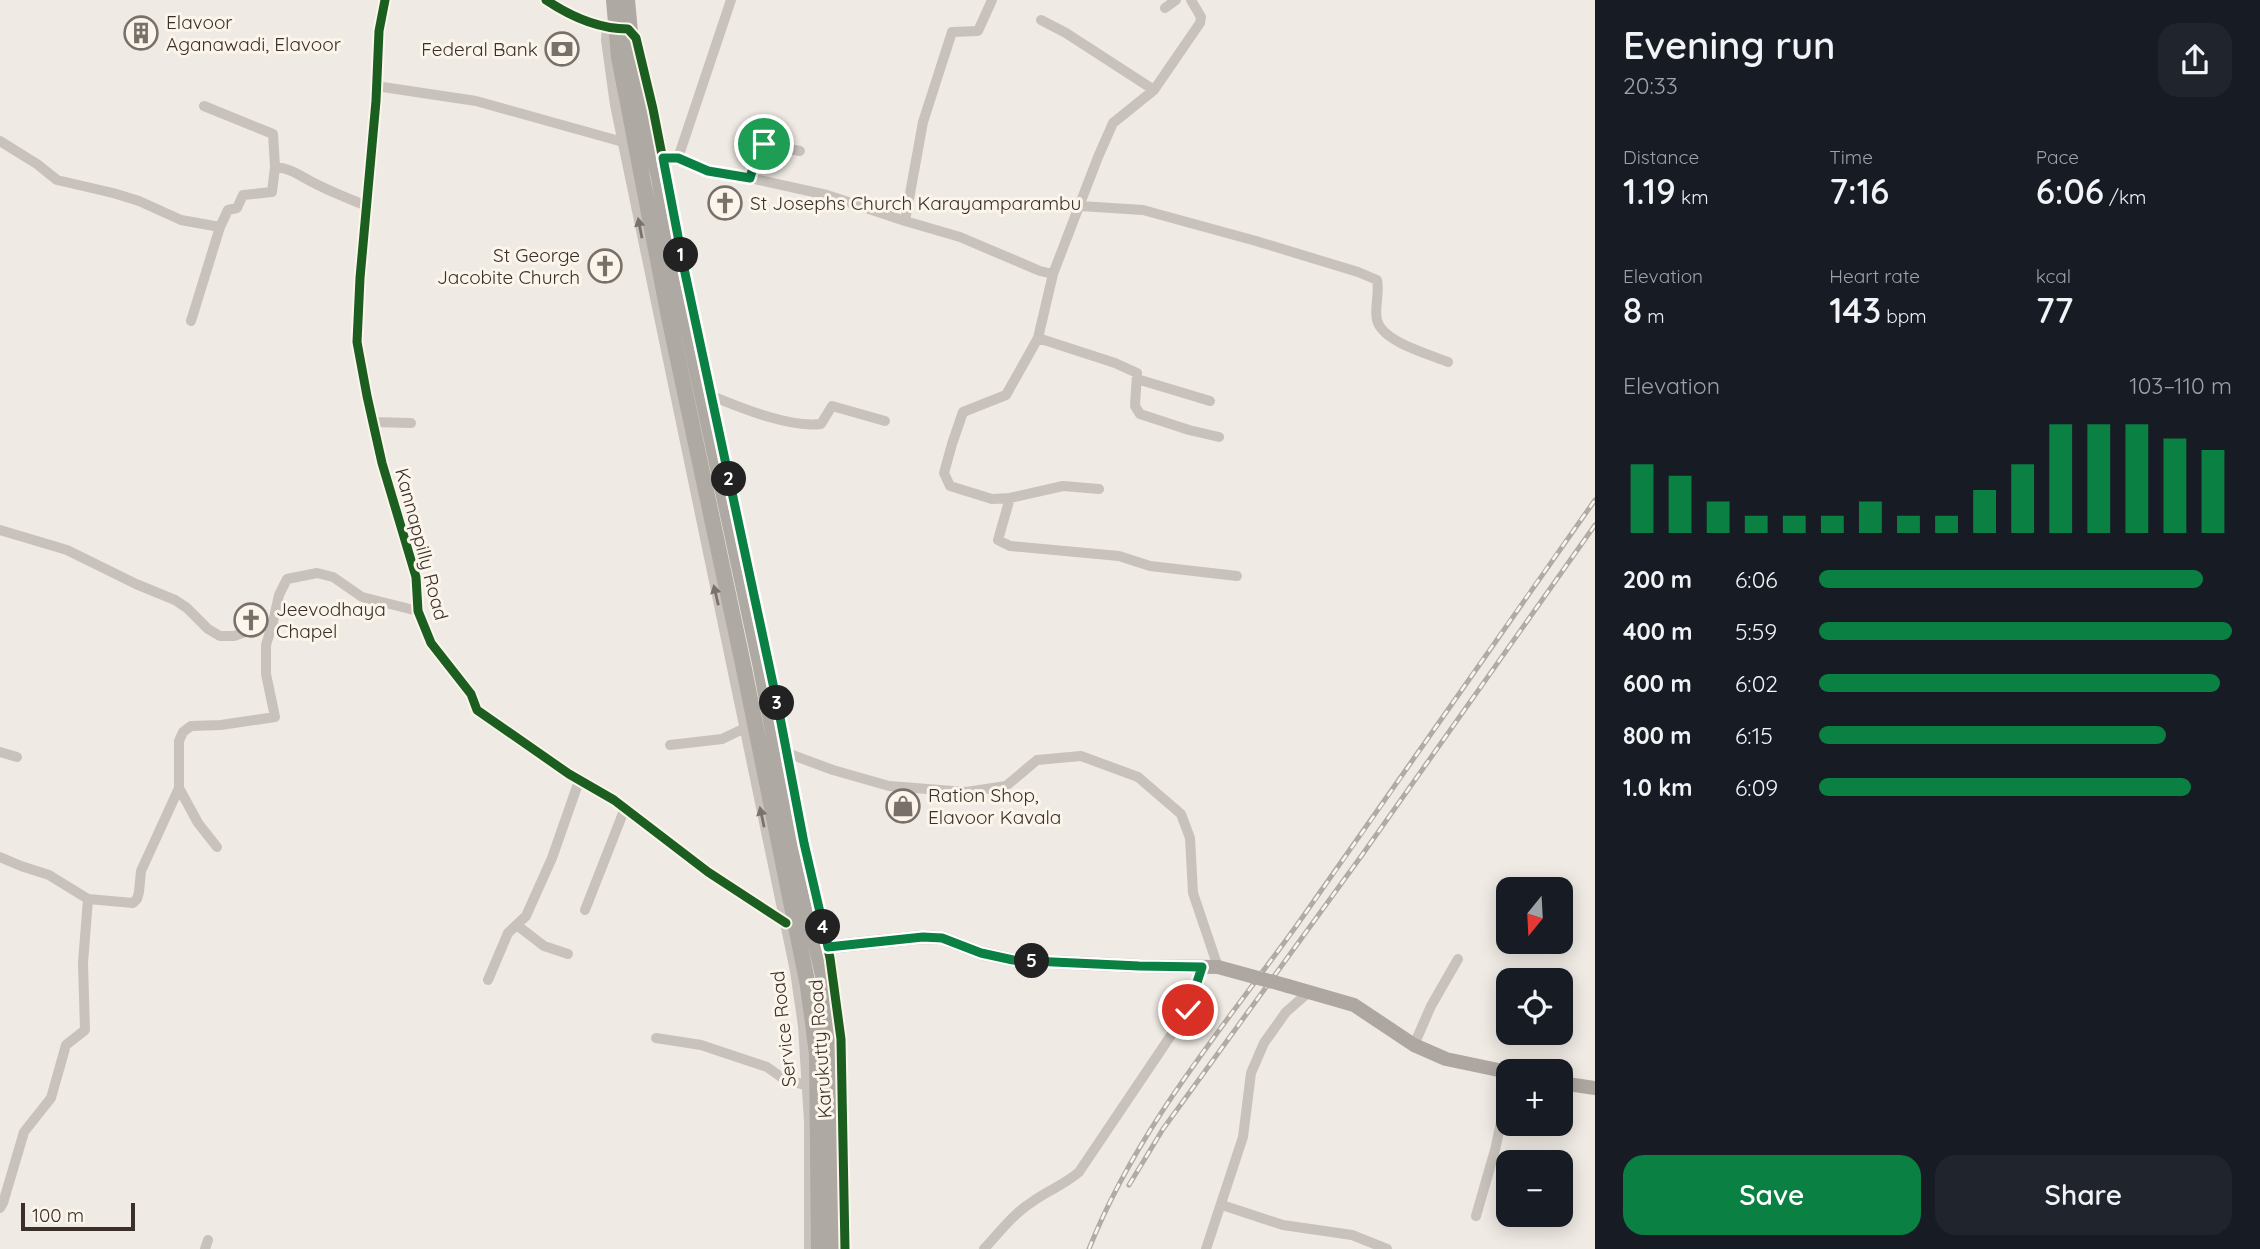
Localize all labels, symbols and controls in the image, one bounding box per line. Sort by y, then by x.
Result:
place label: Elavoor Aganawadi, Elavoor [166,10,342,56]
building icon: Elavoor Aganawadi, Elavoor [122,14,160,52]
text: Evening run [1623,21,1836,69]
button: share [2158,23,2232,97]
bank icon: Federal Bank [543,30,581,68]
place label: Federal Bank [421,37,538,61]
text: 20:33 [1623,71,1678,100]
pin [734,114,794,174]
icon: arrive [745,125,783,163]
text: Distance [1623,145,1699,169]
text: Time [1829,145,1873,169]
text: Pace [2036,145,2079,169]
text: 1.19 [1623,169,1676,213]
text: 7:16 [1829,169,1889,213]
text: 6:06 [2036,169,2104,213]
church icon: St Josephs Church Karayamparambu [706,184,744,222]
text: km [1676,185,1709,209]
text: /km [2104,185,2146,209]
place label: St Josephs Church Karayamparambu [750,191,1081,215]
one-way arrow [635,217,646,239]
pin: 1 [664,238,698,272]
text: 1 [677,242,684,266]
place label: St George Jacobite Church [437,243,580,289]
church icon: St George Jacobite Church [586,247,624,285]
text: Elevation [1623,264,1703,288]
text: Heart rate [1829,264,1920,288]
text: kcal [2036,264,2071,288]
text: 8 [1623,288,1642,332]
text: 143 [1829,288,1881,332]
text: 77 [2036,288,2073,332]
text: m [1642,304,1665,328]
text: bpm [1881,304,1927,328]
text: Elevation [1623,371,1720,400]
text: 103–110 m [2129,371,2232,400]
pin: 2 [712,462,746,496]
street label: Kannappilly Road [390,465,454,623]
text: 2 [723,466,734,490]
text: 200 m [1623,565,1692,594]
text: 6:06 [1735,565,1778,594]
one-way arrow [711,584,722,606]
place label: Jeevodhaya Chapel [276,597,386,643]
church icon: Jeevodhaya Chapel [232,601,270,639]
text: 400 m [1623,617,1692,646]
text: 5:59 [1735,617,1777,646]
text: 600 m [1623,669,1692,698]
text: 6:02 [1735,669,1778,698]
pin: 3 [760,686,794,720]
text: 3 [771,690,782,714]
text: 800 m [1623,721,1692,750]
text: 6:15 [1735,721,1773,750]
text: 1.0 km [1623,773,1693,802]
text: 6:09 [1735,773,1778,802]
place label: Ration Shop, Elavoor Kavala [928,783,1061,829]
shop icon: Ration Shop, Elavoor Kavala [884,787,922,825]
one-way arrow [757,806,768,828]
north arrow [1496,877,1573,954]
map controls [1496,877,1573,1227]
pin: 4 [806,909,840,944]
text: 4 [817,914,828,938]
pin: 5 [1014,944,1050,978]
text: 5 [1026,948,1037,972]
button: locate [1496,968,1573,1045]
street label: Service Road [765,970,801,1088]
street label: Karukutty Road [803,979,837,1119]
pin [1158,980,1218,1040]
icon: check [1169,991,1207,1029]
button: + [1496,1059,1573,1136]
button: − [1496,1150,1573,1227]
button: Save [1623,1155,1921,1235]
button: Share [1935,1155,2232,1235]
scale bar [21,1200,135,1232]
text: 100 m [32,1203,84,1227]

